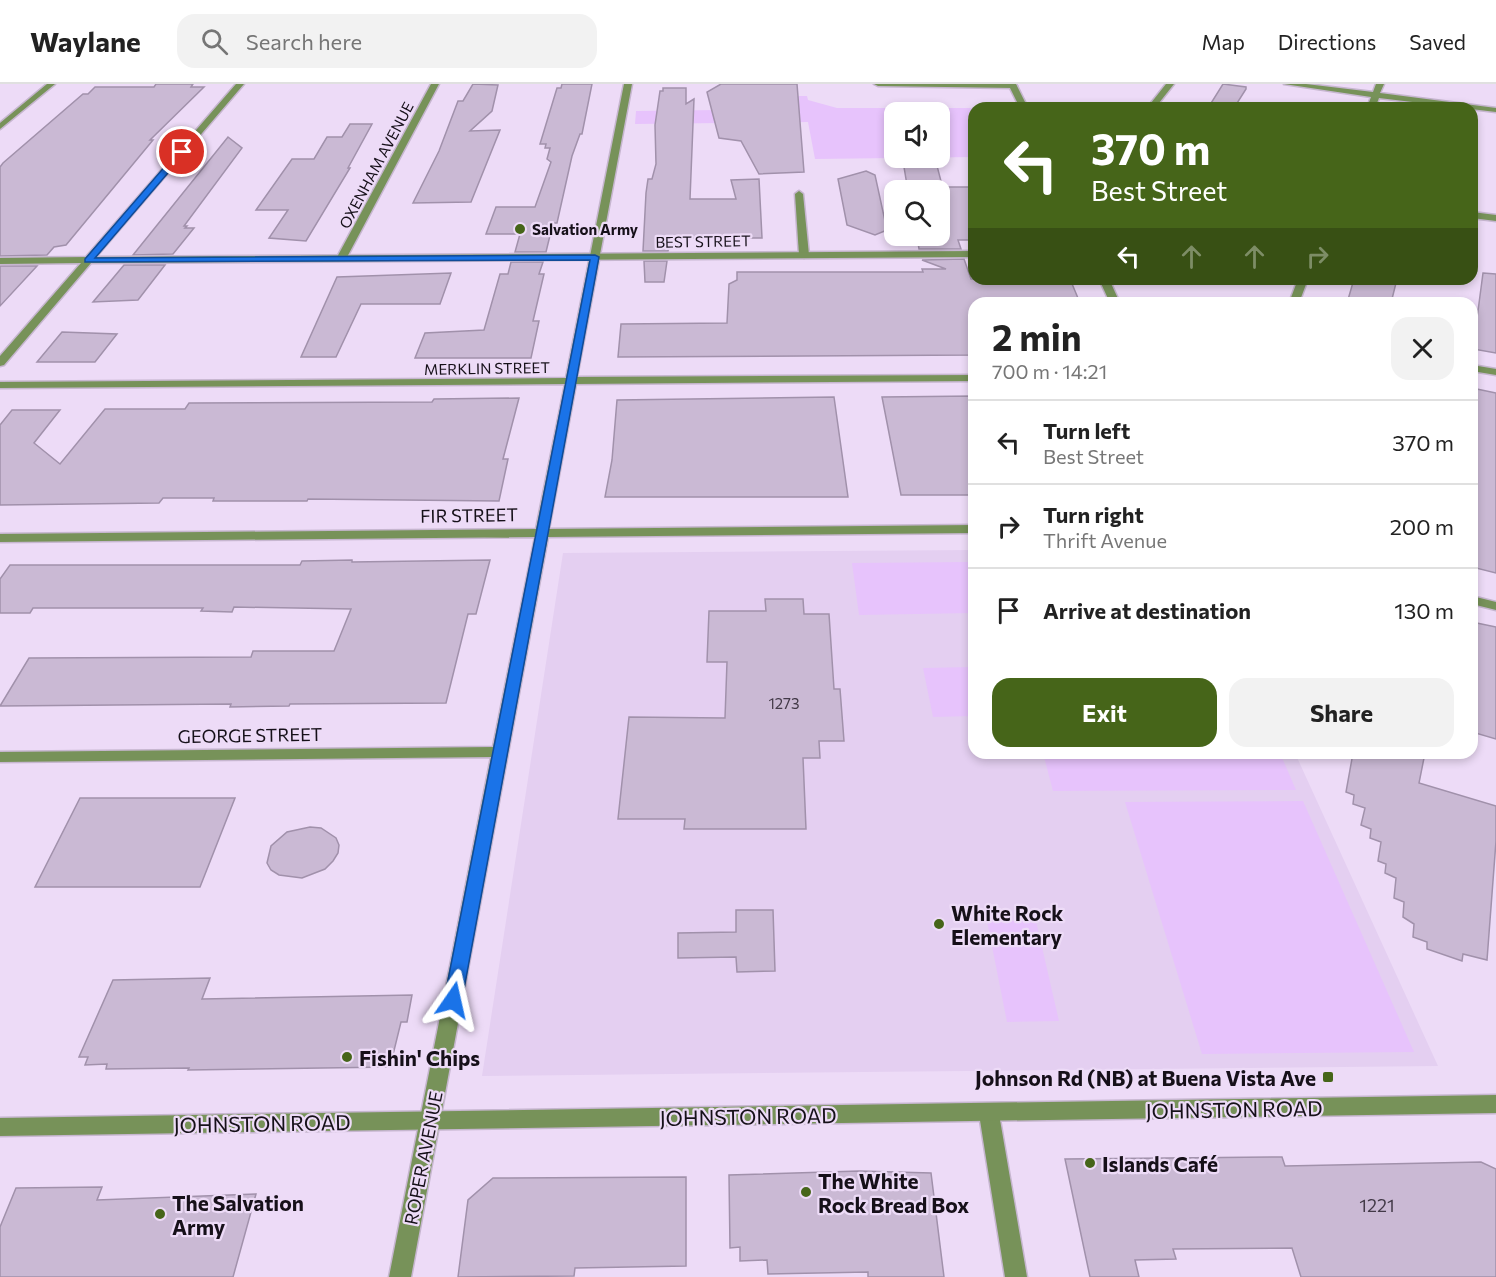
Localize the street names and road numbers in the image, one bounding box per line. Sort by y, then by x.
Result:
street label: OXENHAM AVENUE [335,99,417,231]
street label: BEST STREET [655,231,751,251]
street label: MERKLIN STREET [424,358,551,378]
street label: FIR STREET [420,503,518,527]
street label: GEORGE STREET [178,723,322,747]
street label: ROPER AVENUE [399,1089,447,1227]
street label: JOHNSTON ROAD [1145,1095,1323,1123]
street label: JOHNSTON ROAD [659,1102,837,1130]
street label: JOHNSTON ROAD [173,1109,351,1137]

